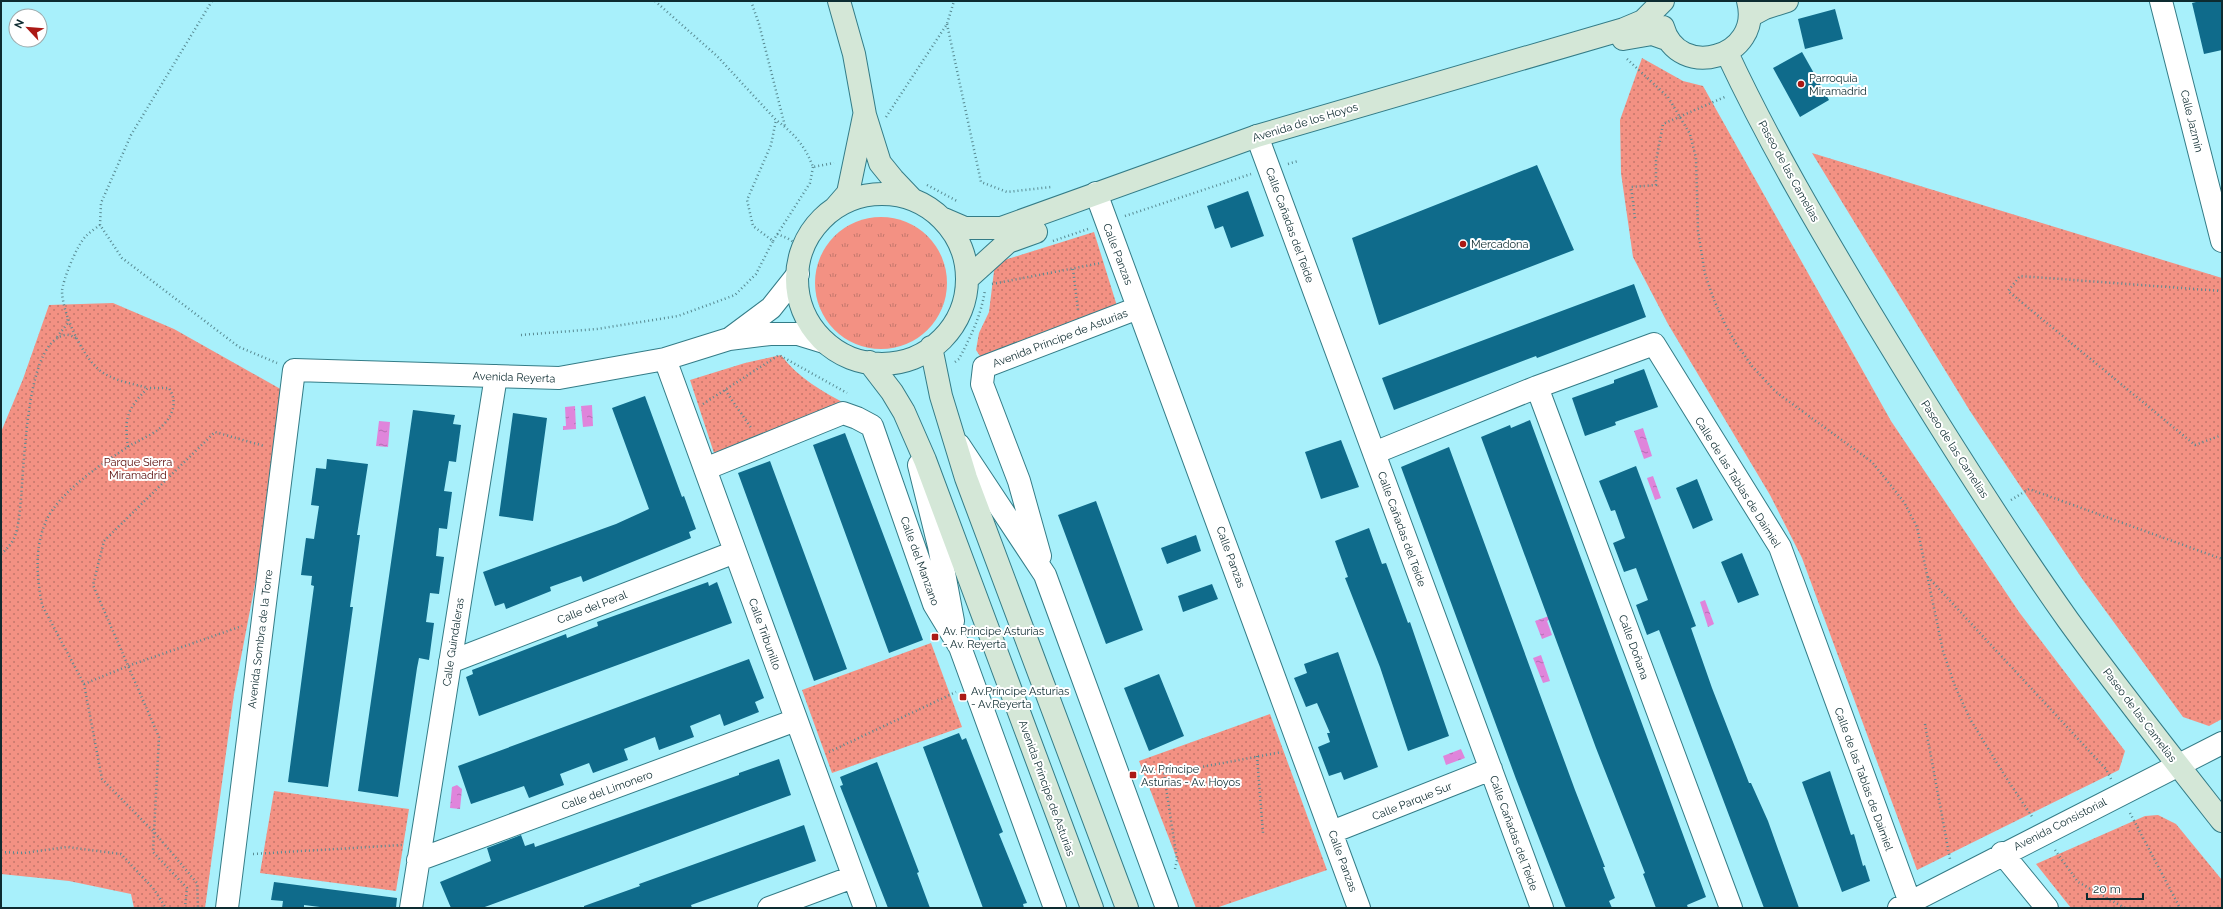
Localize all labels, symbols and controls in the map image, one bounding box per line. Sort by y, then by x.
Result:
north arrow [8,8,48,48]
text: N [12,17,27,30]
place label: Parroquia Miramadrid [1809,72,1867,98]
marker: Parroquia Miramadrid [1796,79,1806,89]
street label: Calle Jazmín [2177,88,2206,154]
street label: Avenida de los Hoyos [1251,100,1359,145]
street label: Paseo de las Camelias [1755,118,1822,224]
street label: Calle Cañadas del Teide [1263,166,1317,285]
street label: Calle Panzas [1100,222,1135,287]
place label: Mercadona [1471,238,1529,251]
marker: Mercadona [1458,239,1468,249]
street label: Avenida Príncipe de Asturias [991,307,1130,370]
street label: Avenida Reyerta [472,370,556,385]
street label: Paseo de las Camelias [1918,398,1991,501]
street label: Calle de las Tablas de Daimiel [1692,415,1783,550]
park label: Parque Sierra Miramadrid [104,456,172,482]
street label: Calle Cañadas del Teide [1375,470,1429,589]
street label: Calle del Manzano [897,515,942,608]
street label: Calle Panzas [1213,525,1248,590]
street label: Avenida Sombra de la Torre [246,568,276,709]
street label: Calle del Peral [556,588,629,627]
street label: Calle Guindaleras [440,597,467,687]
street label: Calle Tribunillo [746,597,784,672]
street label: Calle Doñana [1616,613,1651,681]
place label: Av. Príncipe Asturias - Av. Reyerta [943,625,1044,651]
marker: Av. Príncipe Asturias - Av. Reyerta [930,632,940,642]
street label: Paseo de las Camelias [2100,666,2179,765]
place label: Av.Príncipe Asturias - Av.Reyerta [971,685,1069,711]
marker: Av.Príncipe Asturias - Av.Reyerta [958,692,968,702]
street label: Calle de las Tablas de Daimiel [1832,706,1896,853]
street label: Avenida Príncipe de Asturias [1016,718,1077,858]
place label: Av. Príncipe Asturias - Av. Hoyos [1141,763,1240,789]
street label: Calle del Limonero [560,768,655,813]
marker: Av. Príncipe Asturias - Av. Hoyos [1128,770,1138,780]
street label: Calle Cañadas del Teide [1487,774,1541,893]
street label: Calle Parque Sur [1370,779,1454,823]
street label: Avenida Consistorial [2012,795,2109,854]
street label: Calle Panzas [1325,829,1360,894]
scale bar [2087,875,2143,901]
text: 20 m [2093,882,2121,896]

